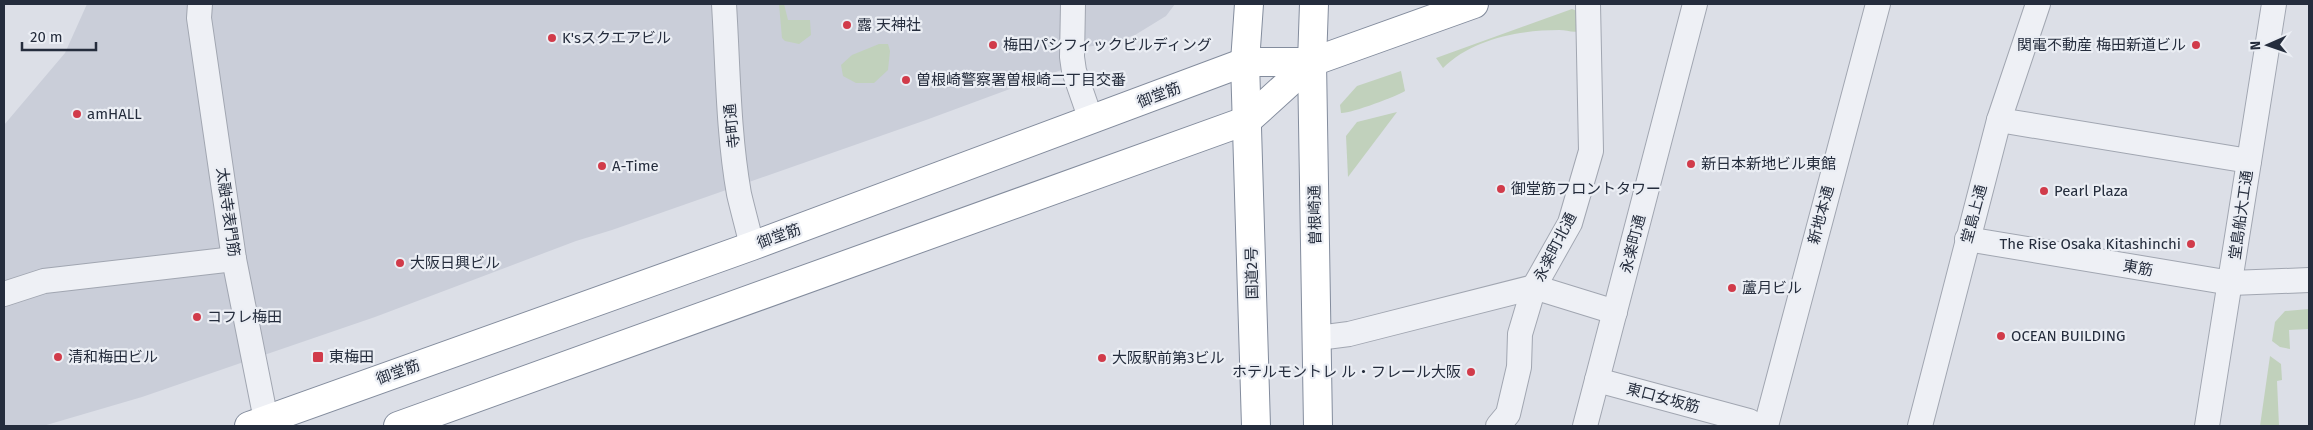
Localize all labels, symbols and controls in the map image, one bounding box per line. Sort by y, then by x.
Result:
place label: 露 天神社 [857,16,921,34]
marker: 露 天神社 [841,19,853,31]
scale bar [22,20,96,52]
north arrow [2243,20,2293,70]
text: 20 m [30,28,63,46]
place label: K'sスクエアビル [562,29,671,47]
marker: K'sスクエアビル [546,32,558,44]
place label: 梅田パシフィックビルディング [1003,36,1212,54]
place label: 関電不動産 梅田新道ビル [2017,36,2186,54]
marker: 梅田パシフィックビルディング [987,39,999,51]
marker: 関電不動産 梅田新道ビル [2190,39,2202,51]
text: N [2247,40,2264,50]
place label: 曽根崎警察署曽根崎二丁目交番 [916,71,1126,89]
marker: 曽根崎警察署曽根崎二丁目交番 [900,74,912,86]
street label: 御堂筋 [1135,79,1183,111]
street label: 寺町通 [721,103,743,149]
place label: amHALL [87,105,142,123]
marker: amHALL [71,108,83,120]
place label: 新日本新地ビル東館 [1701,155,1836,173]
place label: A-Time [612,157,659,175]
marker: 新日本新地ビル東館 [1685,158,1697,170]
marker: A-Time [596,160,608,172]
street label: 太融寺表門筋 [213,166,243,258]
street label: 堂島船大工通 [2226,169,2256,261]
place label: 御堂筋フロントタワー [1511,180,1661,198]
place label: Pearl Plaza [2054,182,2128,200]
marker: 御堂筋フロントタワー [1495,183,1507,195]
street label: 堂島上通 [1958,183,1990,245]
street label: 新地本通 [1805,184,1837,246]
street label: 曽根崎通 [1305,185,1325,245]
marker: Pearl Plaza [2038,185,2050,197]
street label: 永楽町北通 [1530,209,1580,285]
street label: 永楽町通 [1617,213,1649,275]
street label: 御堂筋 [755,220,803,252]
place label: The Rise Osaka Kitashinchi [1999,235,2181,253]
marker: The Rise Osaka Kitashinchi [2185,238,2197,250]
street label: 国道2号 [1243,247,1261,299]
place label: 大阪日興ビル [410,254,500,272]
marker: 大阪日興ビル [394,257,406,269]
street label: 東筋 [2122,257,2154,279]
place label: 蘆月ビル [1742,279,1802,297]
marker: 蘆月ビル [1726,282,1738,294]
place label: コフレ梅田 [207,308,282,326]
marker: コフレ梅田 [191,311,203,323]
place label: OCEAN BUILDING [2011,327,2125,345]
marker: OCEAN BUILDING [1995,330,2007,342]
place label: 清和梅田ビル [68,348,158,366]
place label: 東梅田 [329,348,374,366]
place label: 大阪駅前第3ビル [1112,349,1225,367]
marker: 東梅田 [311,350,325,364]
marker: 清和梅田ビル [52,351,64,363]
marker: 大阪駅前第3ビル [1096,352,1108,364]
street label: 御堂筋 [374,356,422,388]
place label: ホテルモントレ ル・フレール大阪 [1232,363,1461,381]
marker: ホテルモントレ ル・フレール大阪 [1465,366,1477,378]
street label: 東口女坂筋 [1624,380,1702,416]

